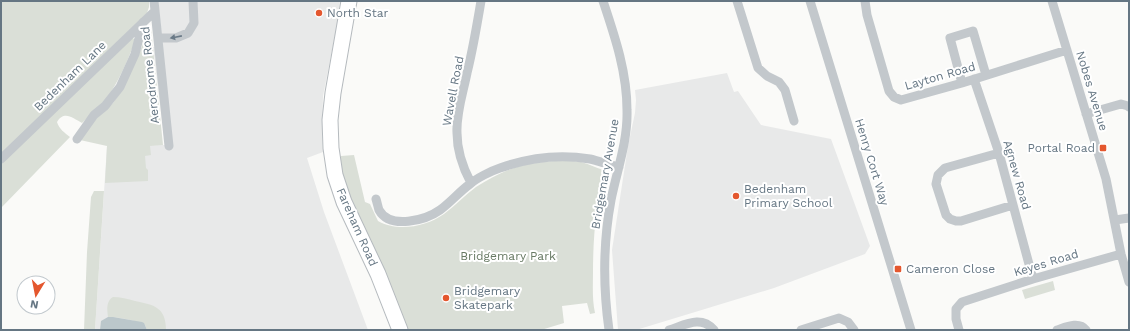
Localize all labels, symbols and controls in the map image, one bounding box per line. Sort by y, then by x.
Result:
place label: North Star [327,6,389,20]
marker: North Star [314,8,324,18]
street label: Aerodrome Road [138,26,162,124]
one-way arrow [170,34,182,40]
street label: Bedenham Lane [31,38,109,114]
street label: Nobes Avenue [1073,49,1111,133]
street label: Wavell Road [439,55,467,127]
street label: Layton Road [903,59,977,93]
street label: Henry Cort Way [852,117,892,208]
street label: Bridgemary Avenue [588,118,622,230]
street label: Agnew Road [1000,139,1034,211]
place label: Portal Road [1028,141,1095,155]
marker: Portal Road [1098,143,1108,153]
place label: Bedenham Primary School [744,182,833,210]
street label: Fareham Road [333,186,381,268]
marker: Bedenham Primary School [731,191,741,201]
street label: Keyes Road [1012,247,1080,279]
park label: Bridgemary Park [460,249,556,263]
place label: Cameron Close [906,262,995,276]
marker: Cameron Close [893,264,903,274]
north arrow [16,275,56,315]
place label: Bridgemary Skatepark [454,284,521,312]
marker: Bridgemary Skatepark [441,293,451,303]
text: N [29,297,39,311]

